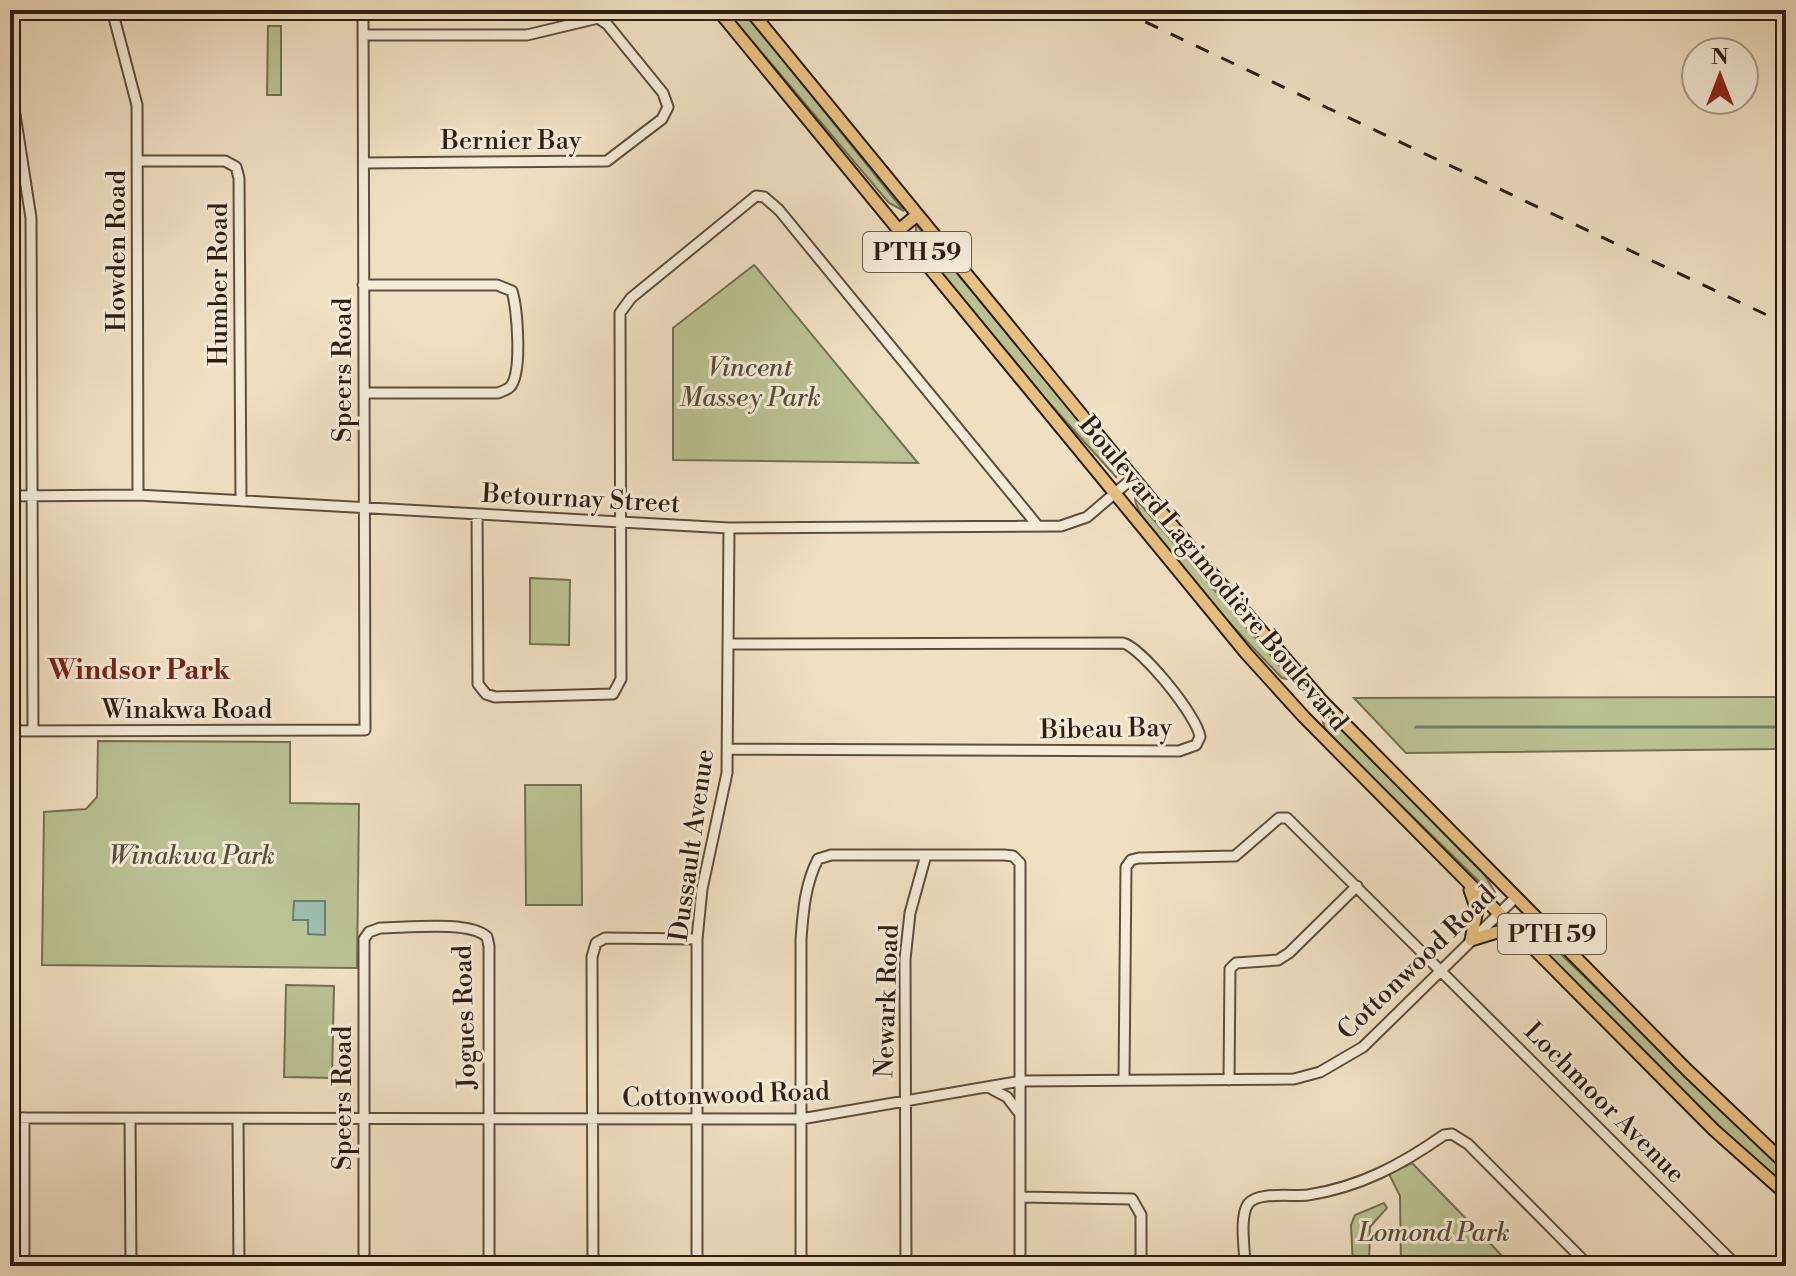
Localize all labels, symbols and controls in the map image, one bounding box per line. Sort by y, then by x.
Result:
north arrow [1680,36,1760,116]
text: N [1711,44,1729,71]
street label: Bernier Bay [440,125,582,157]
street label: Howden Road [101,170,133,332]
street label: Humber Road [203,202,235,366]
road number: PTH 59 [863,232,971,272]
street label: Speers Road [327,298,359,442]
park label: Vincent Massey Park [679,352,821,414]
street label: Boulevard Lagimodière Boulevard [1071,409,1355,738]
street label: Betournay Street [480,478,681,520]
district label: Windsor Park [47,653,231,688]
street label: Winakwa Road [101,694,272,726]
street label: Bibeau Bay [1039,712,1173,746]
street label: Dussault Avenue [663,747,721,943]
park label: Winakwa Park [109,840,275,872]
street label: Cottonwood Road [1331,879,1503,1046]
road number: PTH 59 [1498,914,1606,954]
street label: Newark Road [868,924,906,1078]
street label: Jogues Road [446,944,484,1091]
street label: Lochmoor Avenue [1517,1016,1691,1190]
street label: Speers Road [327,1026,359,1170]
street label: Cottonwood Road [622,1075,831,1115]
park label: Lomond Park [1357,1217,1510,1249]

